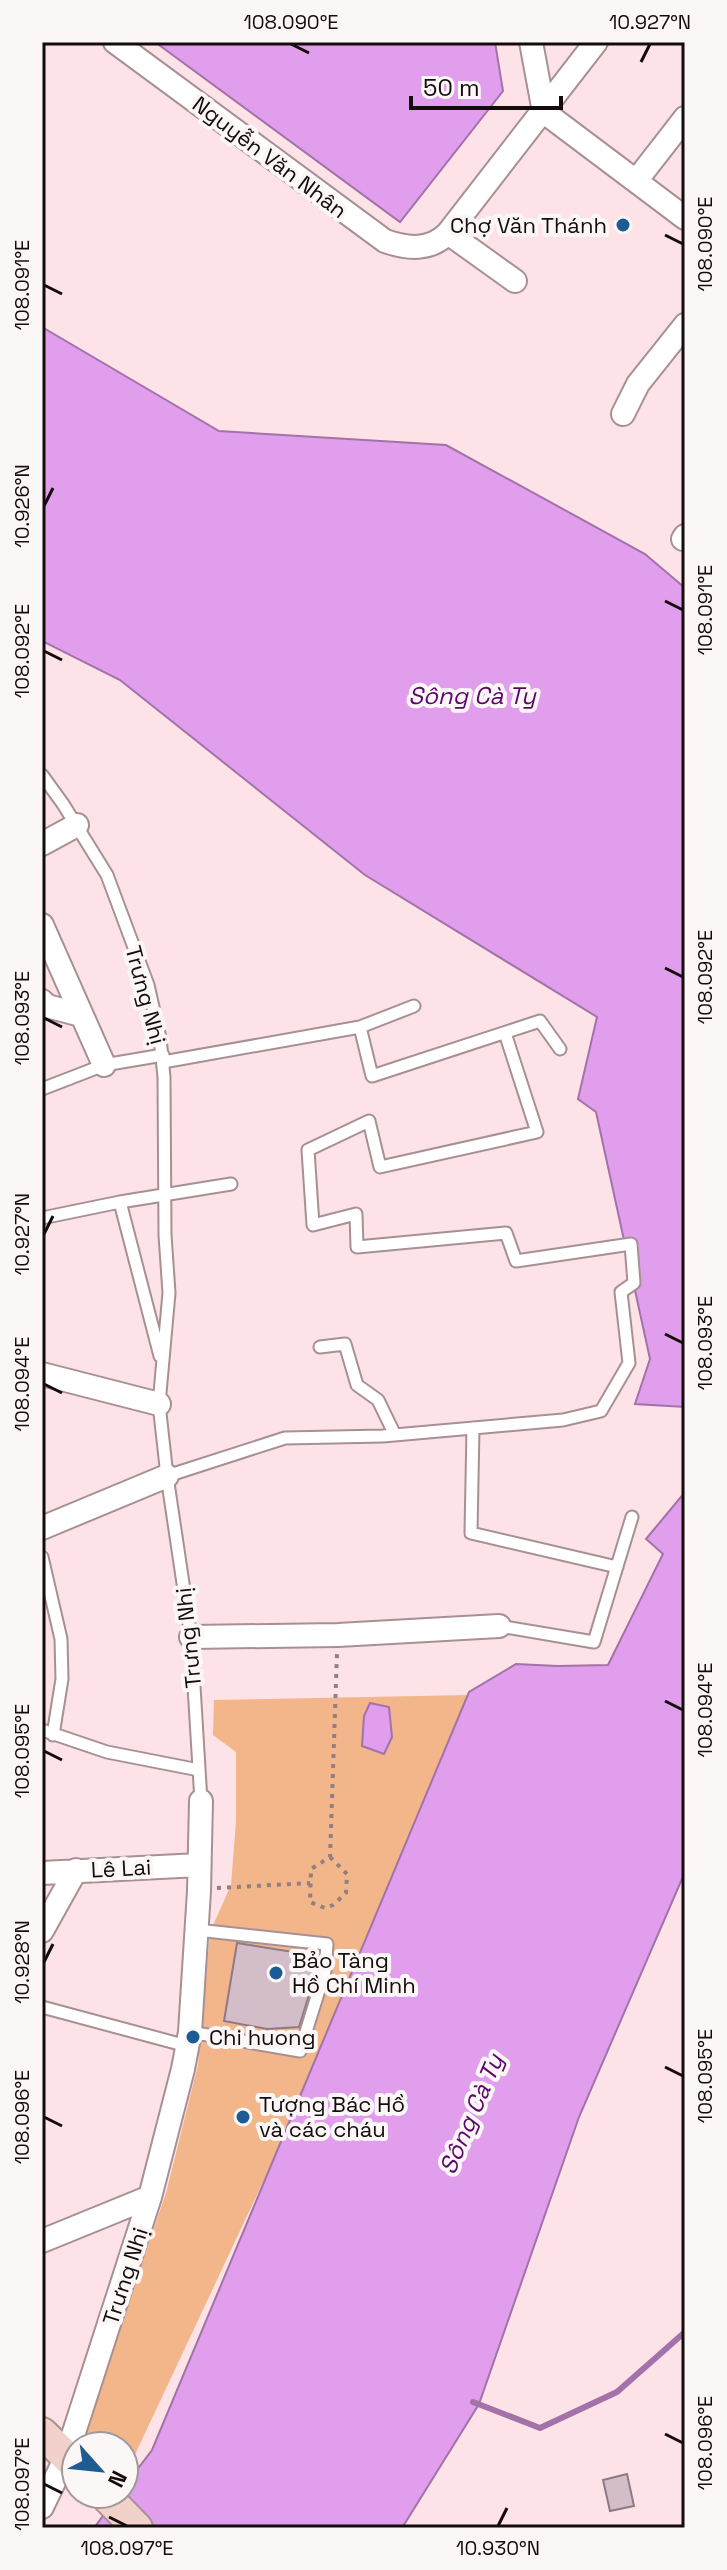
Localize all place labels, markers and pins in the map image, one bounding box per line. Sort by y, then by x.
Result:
place label: Chợ Văn Thánh [450,211,607,239]
marker: Chợ Văn Thánh [614,216,632,234]
place label: Bảo Tàng Hồ Chí Minh [292,1946,416,1999]
marker: Bảo Tàng Hồ Chí Minh [267,1964,285,1982]
place label: Chi huong [209,2023,316,2051]
marker: Chi huong [184,2028,202,2046]
place label: Tượng Bác Hồ và các cháu [259,2090,405,2143]
marker: Tượng Bác Hồ và các cháu [234,2108,252,2126]

